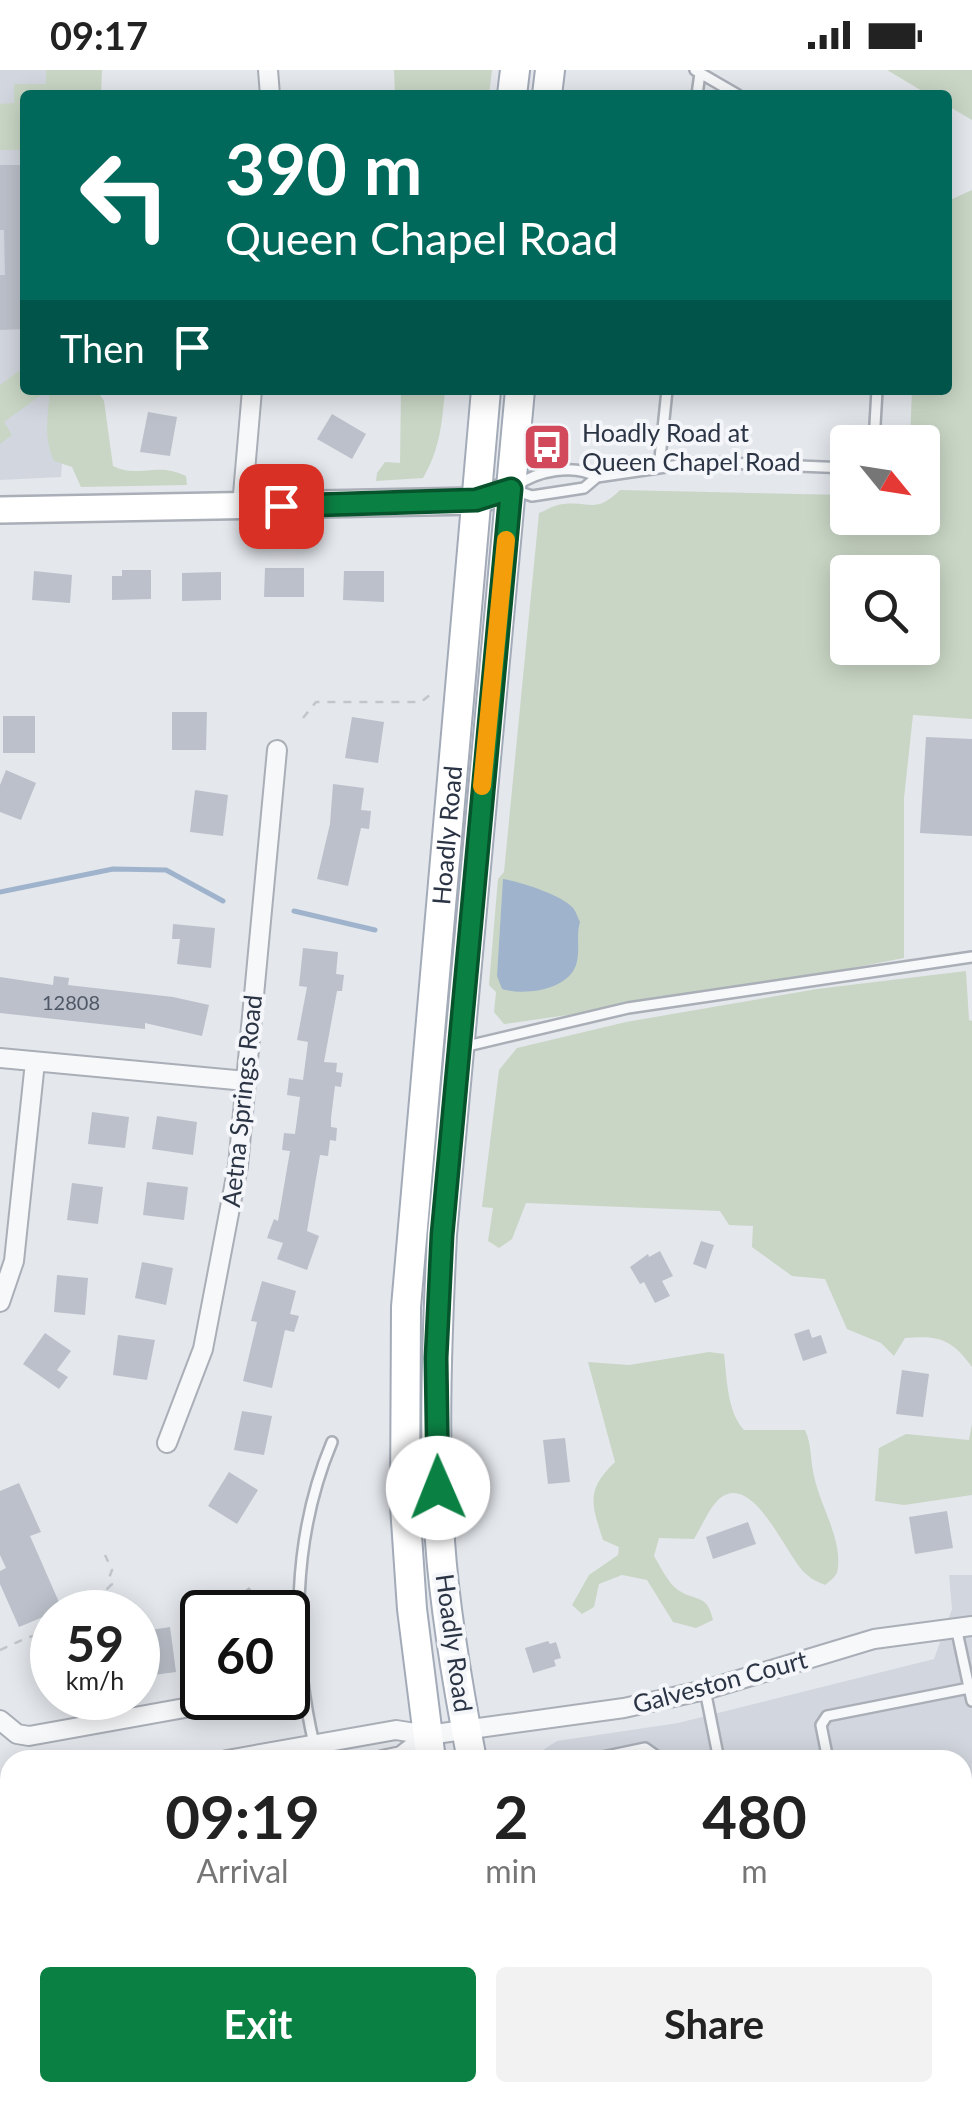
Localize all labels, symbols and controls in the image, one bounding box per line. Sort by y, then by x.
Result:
text: 09:17 [50,12,148,58]
text: 390 m [225,126,422,210]
icon: left [60,130,190,260]
text: Queen Chapel Road [225,211,618,265]
icon: arrive [165,320,220,375]
text: Then [60,325,145,371]
place label: Hoadly Road at Queen Chapel Road [582,417,801,476]
bus stop icon: Hoadly Road at Queen Chapel Road [521,421,573,473]
north arrow [830,425,940,535]
map controls [830,425,940,665]
pin [239,464,324,549]
icon: arrive [254,479,309,534]
button: search [830,555,940,665]
street label: Hoadly Road [425,764,467,906]
house number: 12808 [42,990,100,1014]
street label: Aetna Springs Road [215,993,267,1209]
position arrow [386,1436,490,1540]
street label: Hoadly Road [430,1572,480,1714]
speed limit sign: 60 [180,1590,310,1720]
text: 59 [66,1613,124,1673]
street label: Galveston Court [629,1643,810,1719]
text: km/h [66,1665,124,1695]
text: 09:19 [165,1780,320,1852]
text: 2 [494,1780,529,1852]
text: 480 [702,1780,807,1852]
text: Arrival [196,1851,289,1890]
text: min [485,1851,537,1890]
text: m [741,1851,768,1890]
button: Exit [40,1967,476,2082]
button: Share [496,1967,932,2082]

